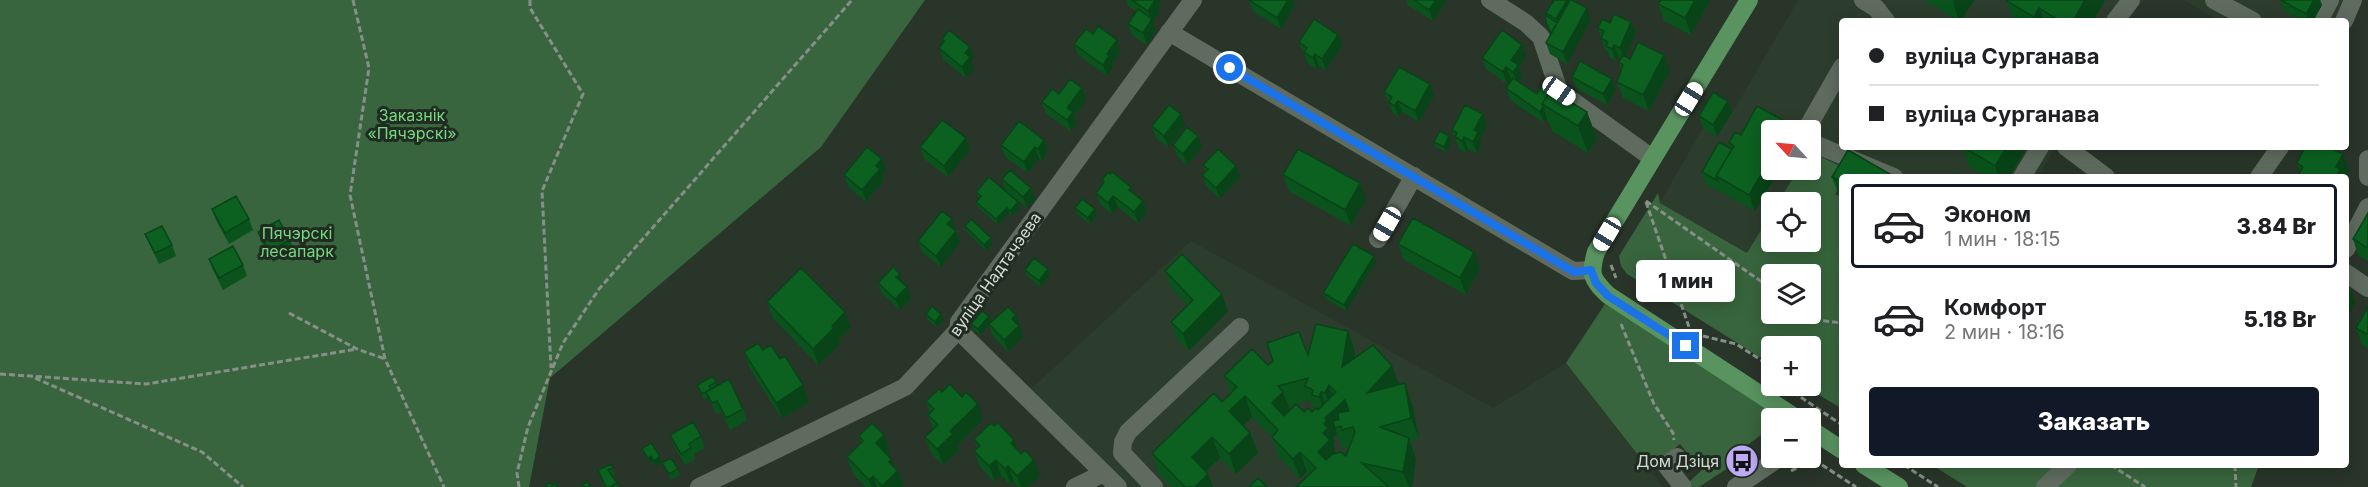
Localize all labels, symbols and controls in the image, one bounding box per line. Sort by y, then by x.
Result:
text: вуліца Сурганава [1905,43,2100,69]
route start [1216,54,1243,81]
car [1539,73,1579,109]
car [1672,79,1706,119]
text: вуліца Сурганава [1905,101,2100,127]
park label: Заказнік «Пячэрскі» [367,105,457,143]
north arrow [1761,120,1821,180]
map controls [1761,120,1821,468]
button: locate [1761,192,1821,252]
icon: car [1872,199,1926,253]
text: Эконом [1944,201,2031,227]
car [1370,204,1404,244]
street label: вуліца Надтачэева [945,208,1045,340]
text: 3.84 Br [2236,213,2316,239]
car [1590,214,1624,254]
park label: Пячэрскі лесапарк [260,223,334,261]
text: 1 мин · 18:15 [1944,227,2060,251]
callout: 1 мин [1636,259,1736,301]
button: layers [1761,264,1821,324]
text: 1 мин [1658,269,1713,293]
icon: car [1872,292,1926,346]
text: Комфорт [1944,294,2046,320]
text: 5.18 Br [2243,306,2316,332]
text: 2 мин · 18:16 [1944,320,2065,344]
route end [1672,332,1699,359]
button: + [1761,336,1821,396]
button: Заказать [1869,387,2319,456]
button: − [1761,408,1821,468]
bus stop icon: Дом Дзіця [1724,443,1760,479]
place label: Дом Дзіця [1636,451,1719,471]

